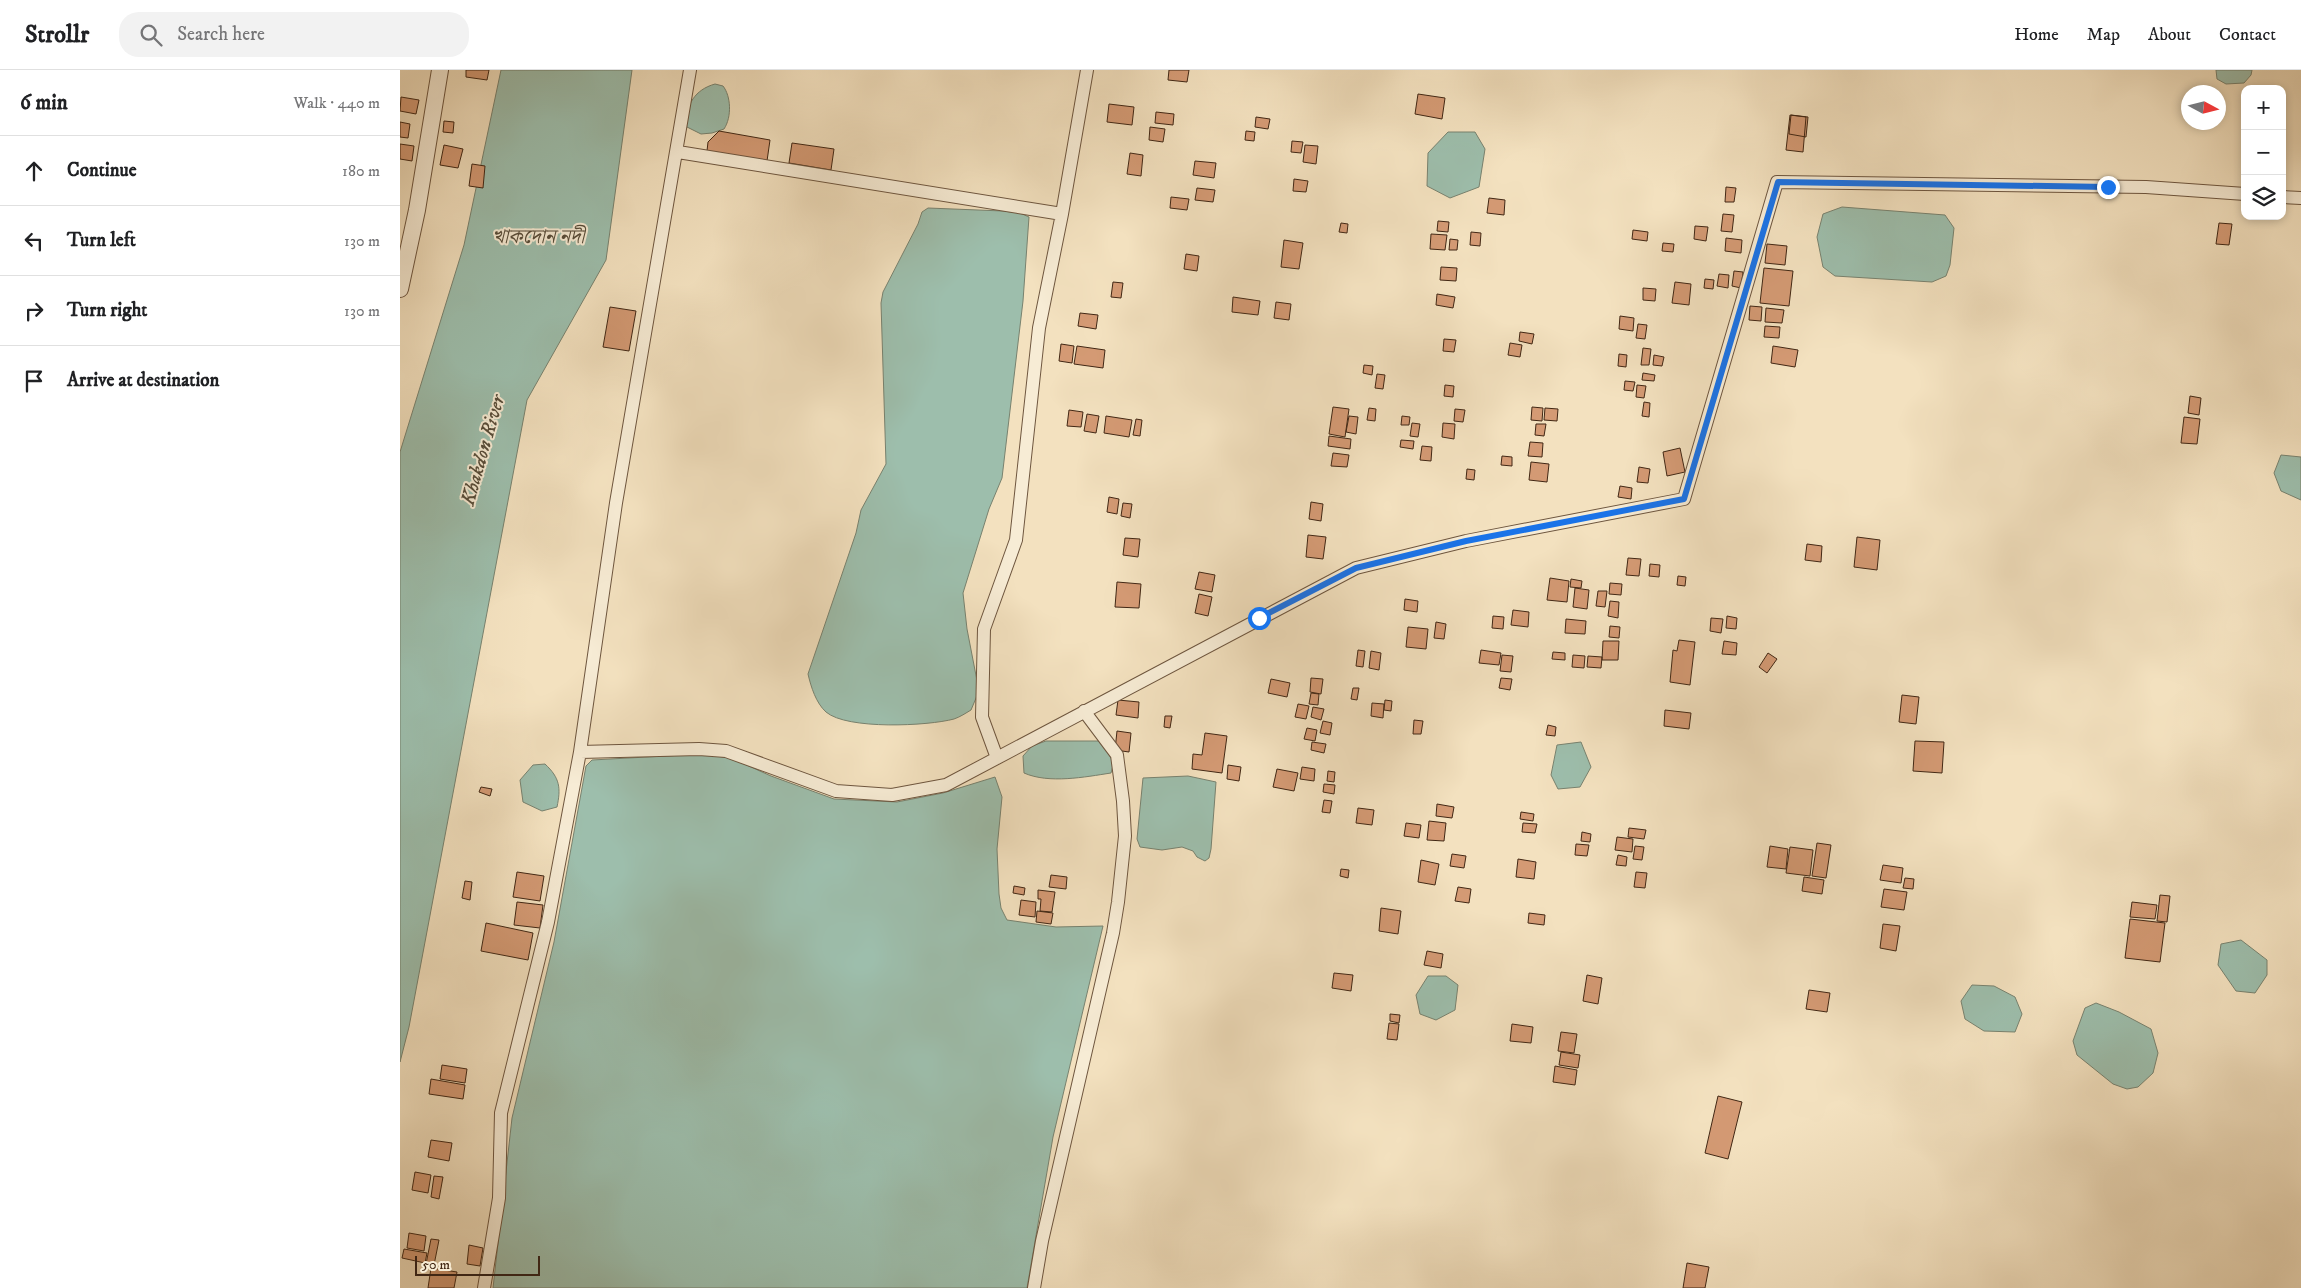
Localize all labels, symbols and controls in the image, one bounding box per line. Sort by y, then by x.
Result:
search box [119,12,469,57]
text: Strollr [25,20,89,50]
icon: search [137,21,165,49]
text: Search here [177,23,265,46]
text: Home [2014,24,2059,46]
text: Map [2087,24,2120,46]
text: About [2148,24,2191,46]
text: Contact [2219,24,2276,46]
north arrow [2181,85,2226,130]
map controls [2241,85,2286,220]
button: + [2241,85,2286,130]
text: 6 min [20,90,68,116]
text: Walk · 440 m [294,93,380,113]
button: − [2241,130,2286,175]
icon: ahead [20,157,48,185]
text: Continue [67,159,137,182]
text: 180 m [342,161,380,181]
button: layers [2241,175,2286,220]
route end [2097,176,2120,199]
water label: খাকদোন নদী [492,224,586,250]
icon: left [20,227,48,255]
text: Turn left [67,229,136,252]
text: 130 m [344,231,380,251]
icon: right [20,297,48,325]
text: Turn right [67,299,147,322]
text: 130 m [344,301,380,321]
icon: arrive [20,367,48,395]
text: Arrive at destination [67,369,219,392]
water label: Khakdon River [455,391,512,509]
route start [1248,607,1271,630]
scale bar [415,1253,540,1276]
text: 50 m [422,1256,450,1274]

